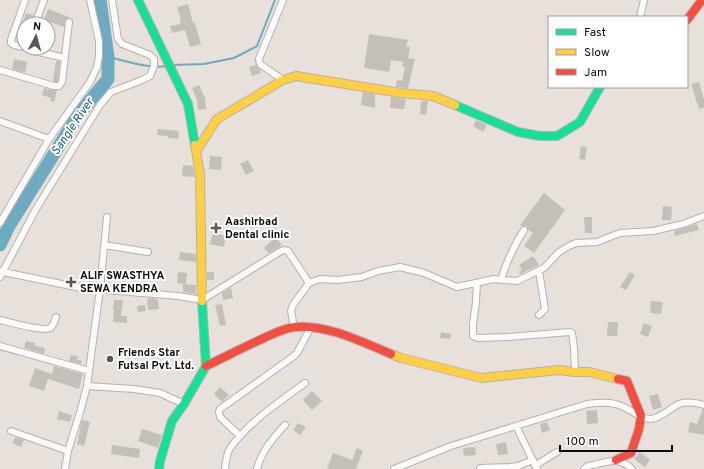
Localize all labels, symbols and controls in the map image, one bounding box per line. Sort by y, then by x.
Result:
north arrow [16,16,56,56]
legend [548,16,688,88]
text: N [32,20,42,34]
text: Fast [584,25,606,41]
text: Slow [584,45,610,61]
text: Jam [584,65,607,81]
water label: Sangle River [48,94,99,159]
place label: Aashirbad Dental clinic [225,215,289,242]
marker: Aashirbad Dental clinic [210,222,222,234]
place label: ALIF SWASTHYA SEWA KENDRA [80,269,164,296]
marker: ALIF SWASTHYA SEWA KENDRA [65,276,77,288]
place label: Friends Star Futsal Pvt. Ltd. [118,346,194,373]
marker: Friends Star Futsal Pvt. Ltd. [105,354,115,364]
scale bar [560,427,672,453]
text: 100 m [566,434,599,450]

